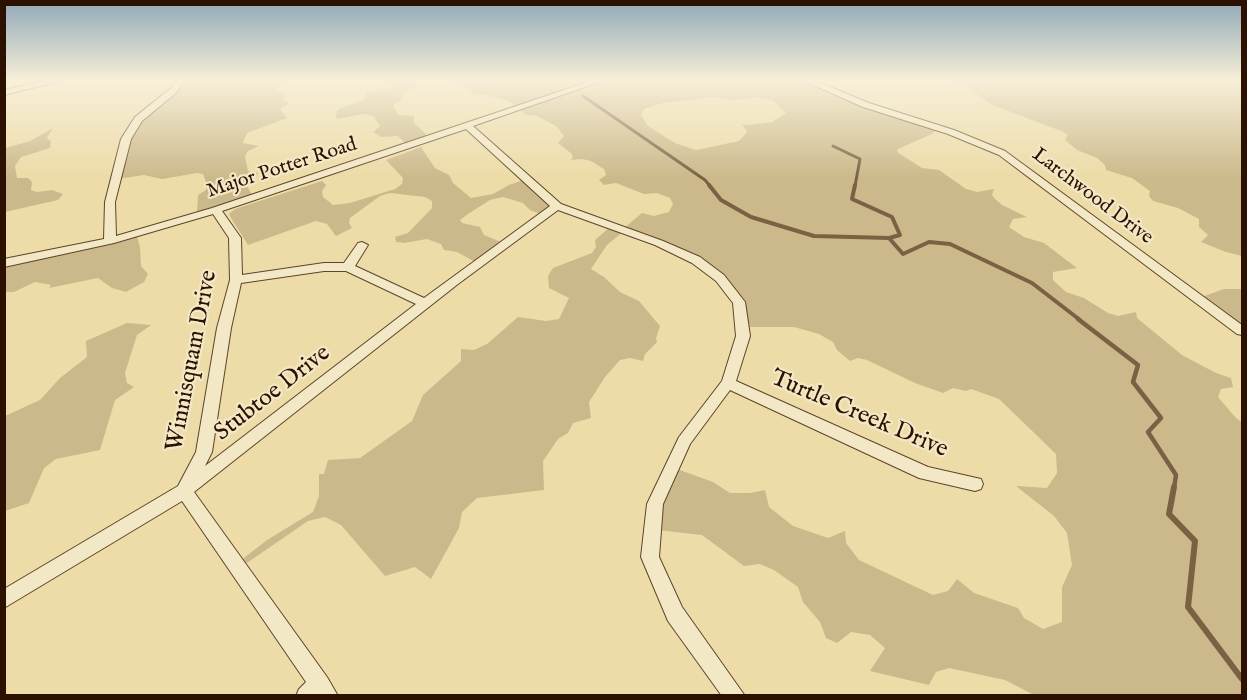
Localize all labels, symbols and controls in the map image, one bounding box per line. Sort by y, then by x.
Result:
street label: Major Potter Road [204,133,360,205]
street label: Larchwood Drive [1027,144,1157,250]
street label: Winnisquam Drive [161,268,225,454]
street label: Stubtoe Drive [209,340,337,448]
street label: Turtle Creek Drive [766,365,952,465]

